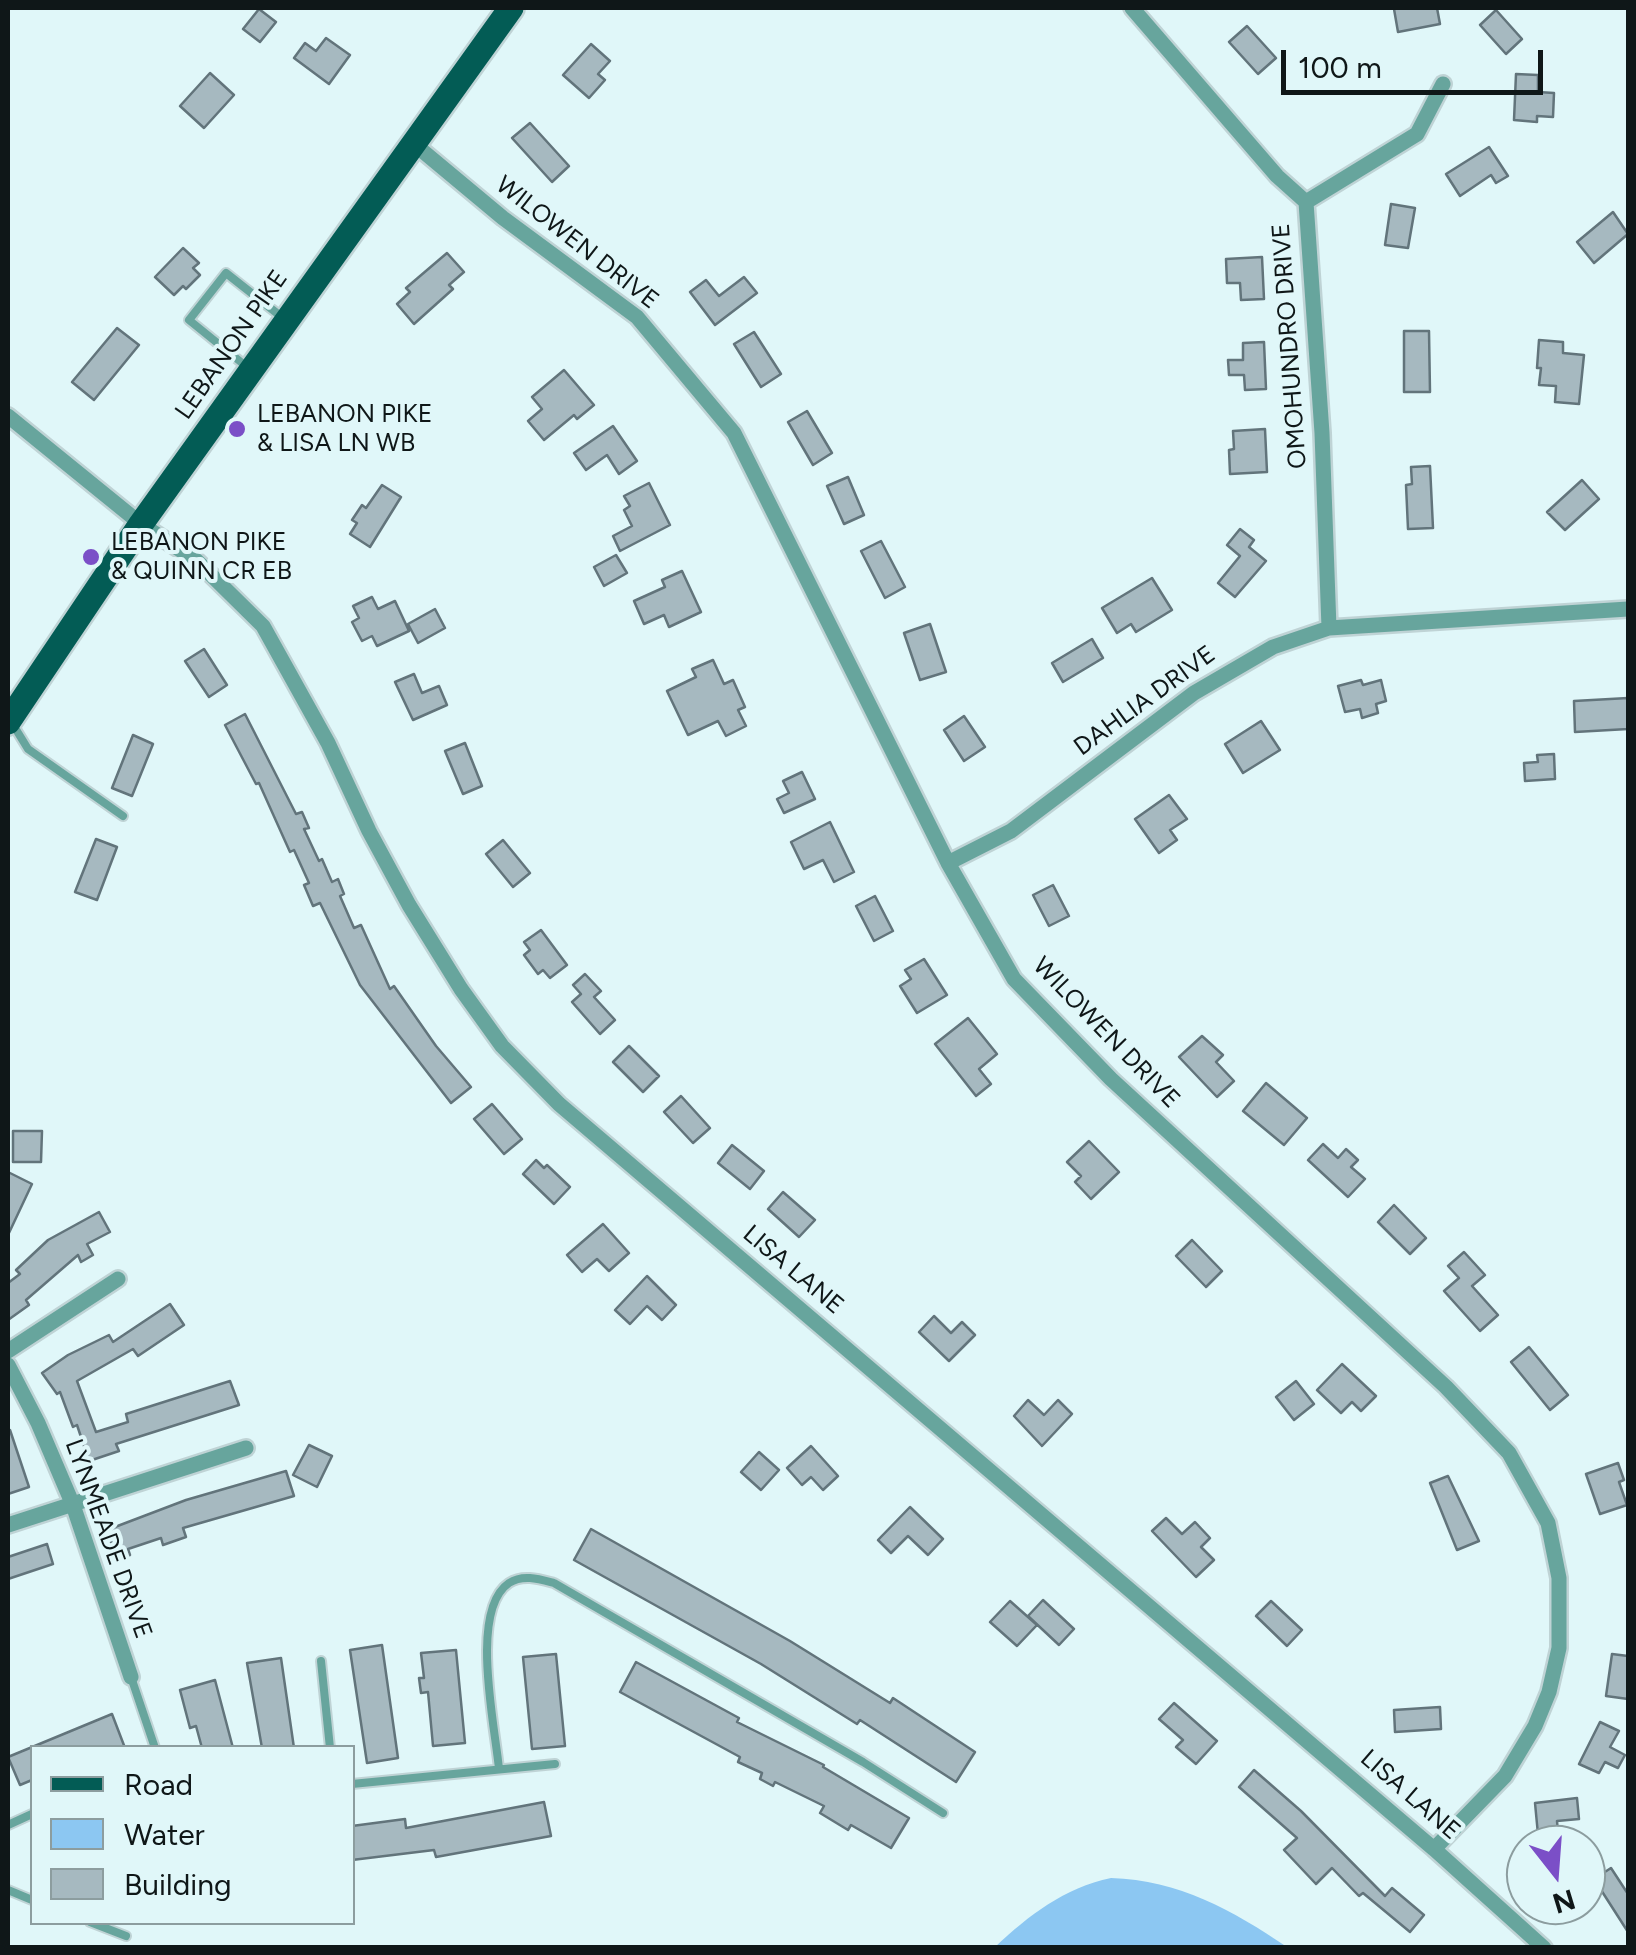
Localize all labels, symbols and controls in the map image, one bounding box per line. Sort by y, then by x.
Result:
scale bar [1286,30,1548,92]
text: 100 m [1298,49,1382,86]
street label: WILOWEN DRIVE [490,170,664,316]
street label: OMOHUNDRO DRIVE [1266,222,1314,470]
street label: LEBANON PIKE [169,264,295,426]
place label: LEBANON PIKE & LISA LN WB [257,400,433,459]
marker: LEBANON PIKE & LISA LN WB [226,418,248,440]
place label: LEBANON PIKE & QUINN CR EB [111,528,292,587]
marker: LEBANON PIKE & QUINN CR EB [80,546,102,568]
street label: DAHLIA DRIVE [1068,640,1222,762]
street label: WILOWEN DRIVE [1026,951,1186,1115]
street label: LISA LANE [737,1219,849,1321]
street label: LYNMEADE DRIVE [58,1435,158,1643]
street label: LISA LANE [1354,1744,1466,1846]
legend [30,1745,355,1925]
text: Road [124,1766,193,1803]
text: Water [124,1816,205,1853]
north arrow [1506,1825,1606,1925]
text: Building [124,1866,232,1903]
text: N [1549,1882,1580,1921]

